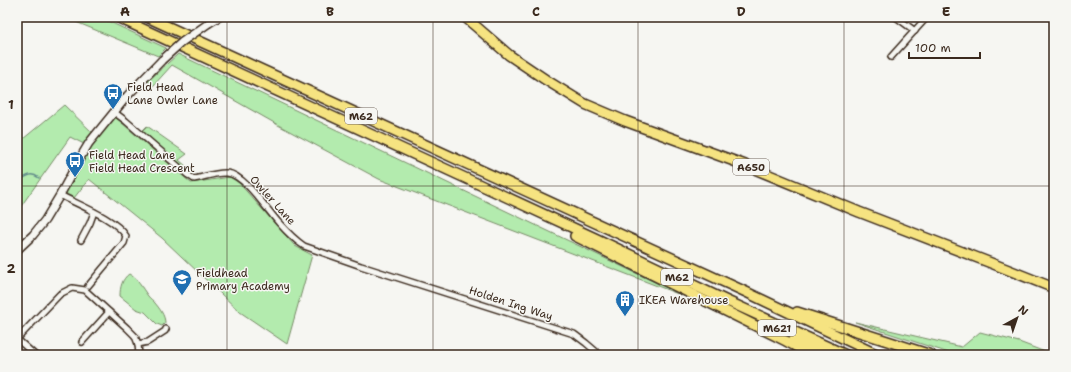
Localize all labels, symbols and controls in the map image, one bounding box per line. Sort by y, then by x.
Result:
text: A [120,3,130,20]
text: B [326,3,334,20]
text: C [532,3,540,20]
text: D [736,3,746,20]
text: E [942,3,951,20]
scale bar [909,34,980,60]
text: 100 m [915,40,951,56]
place label: Field Head Lane Owler Lane [127,80,218,108]
bus stop icon: Field Head Lane Owler Lane [102,82,124,110]
text: 1 [8,96,14,113]
road number: M62 [345,108,377,124]
place label: Field Head Lane Field Head Crescent [89,148,195,176]
bus stop icon: Field Head Lane Field Head Crescent [64,150,86,178]
road number: A650 [733,159,769,175]
street label: Owler Lane [246,172,299,228]
text: 2 [6,260,16,277]
place label: Fieldhead Primary Academy [196,266,290,294]
school or university icon: Fieldhead Primary Academy [171,268,193,296]
road number: M62 [661,269,693,285]
street label: Holden Ing Way [467,283,555,324]
building icon: IKEA Warehouse [614,289,636,317]
place label: IKEA Warehouse [639,293,729,308]
north arrow [997,298,1037,338]
text: N [1015,302,1031,319]
road number: M621 [758,320,796,336]

